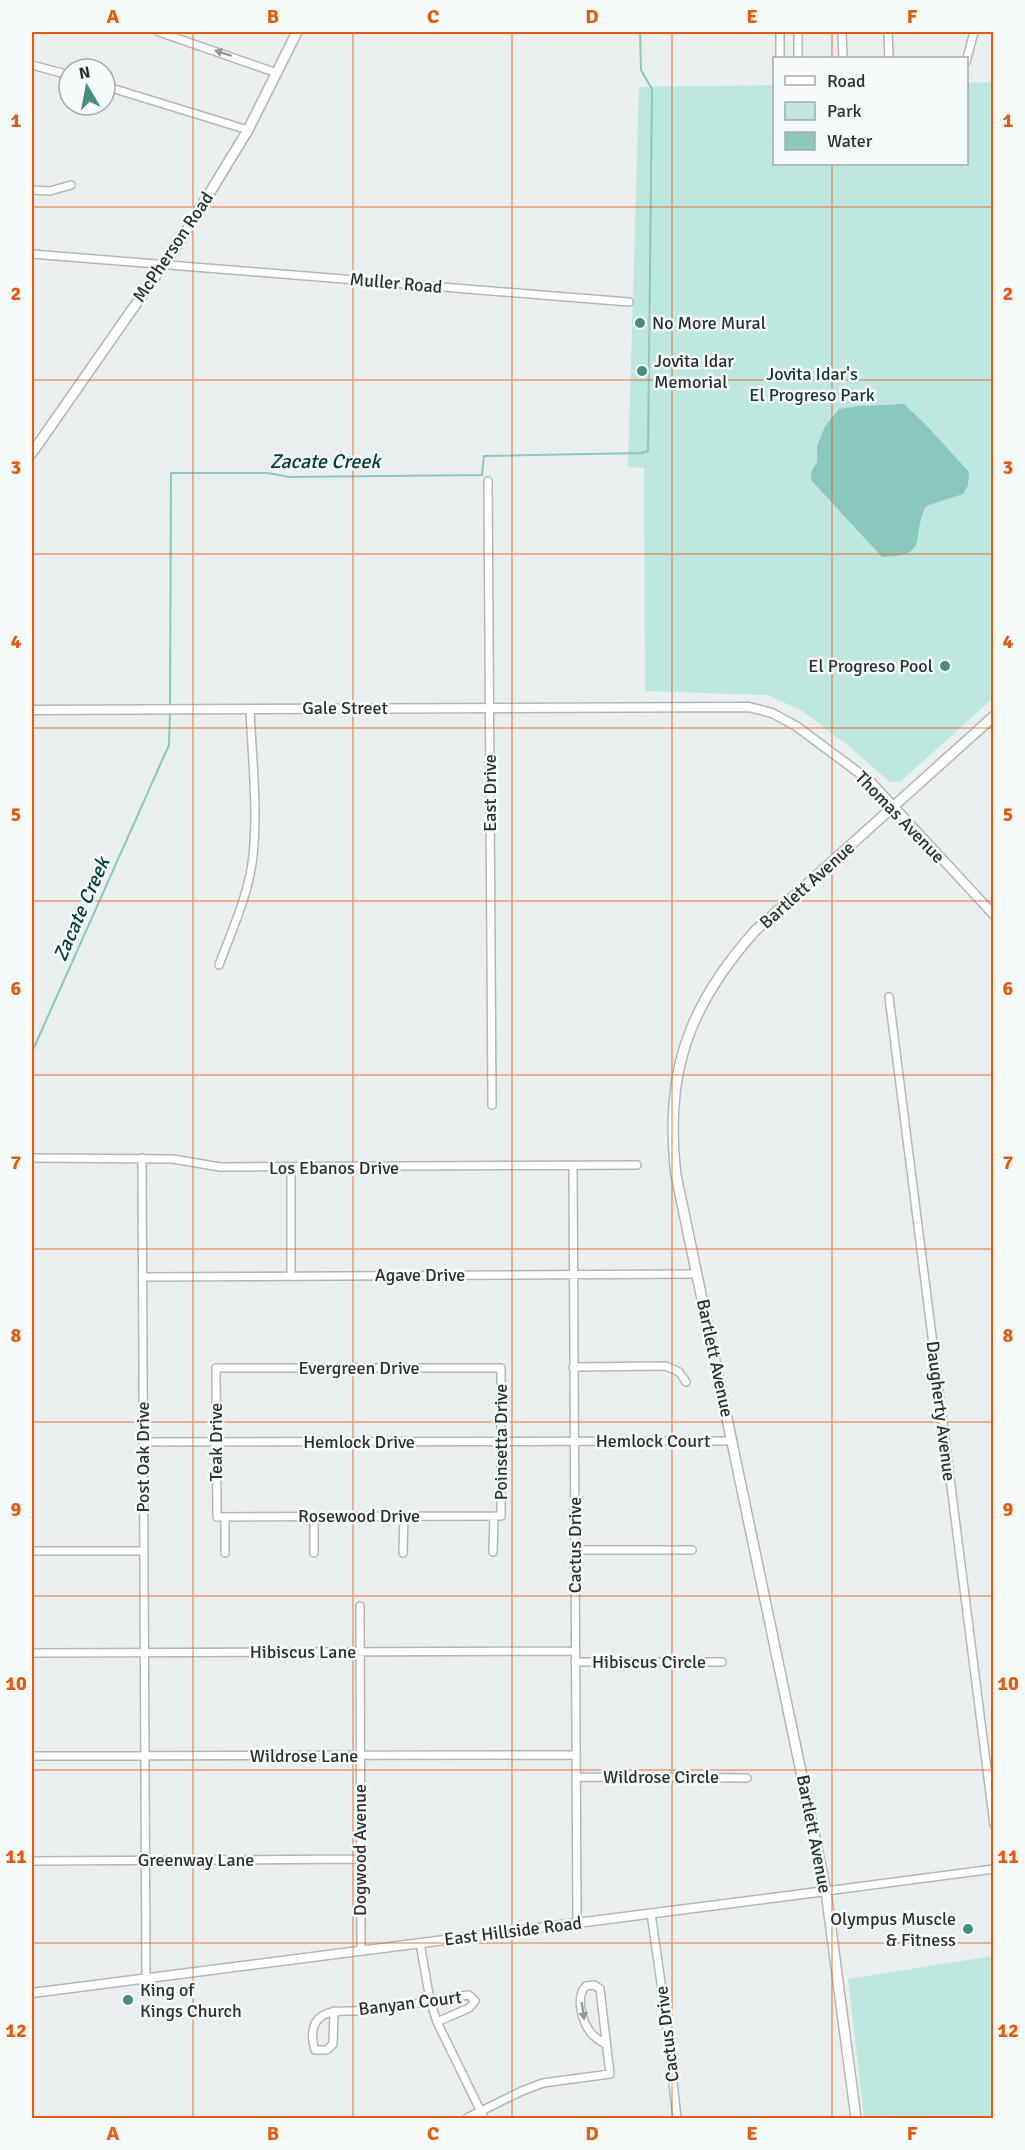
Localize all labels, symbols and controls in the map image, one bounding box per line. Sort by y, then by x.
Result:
text: A [107,4,120,29]
text: B [267,4,279,29]
text: C [427,4,439,29]
text: D [585,4,599,29]
text: E [746,4,758,29]
text: F [907,4,918,29]
one-way arrow [214,48,232,57]
north arrow [57,57,117,117]
legend [773,57,968,165]
text: N [77,62,92,84]
text: Road [827,70,866,92]
text: Park [827,100,862,122]
text: 1 [11,108,22,133]
text: 1 [1003,108,1014,133]
text: Water [827,130,873,152]
street label: McPherson Road [128,188,218,306]
street label: Muller Road [349,268,443,298]
text: 2 [11,281,21,306]
text: 2 [1003,281,1013,306]
place label: No More Mural [652,312,766,334]
marker: No More Mural [633,316,647,330]
place label: Jovita Idar Memorial [654,350,734,393]
park label: Jovita Idar's El Progreso Park [749,363,875,406]
marker: Jovita Idar Memorial [635,364,649,378]
water label: Zacate Creek [270,449,382,474]
text: 3 [11,455,21,480]
text: 3 [1003,455,1013,480]
text: 4 [11,629,22,654]
text: 4 [1003,629,1014,654]
place label: El Progreso Pool [808,655,933,677]
marker: El Progreso Pool [938,659,952,673]
street label: Gale Street [302,697,388,719]
street label: East Drive [479,754,501,832]
street label: Thomas Avenue [851,766,949,868]
text: 5 [11,802,21,827]
text: 5 [1003,802,1013,827]
street label: Bartlett Avenue [755,837,859,933]
water label: Zacate Creek [48,852,116,965]
text: 6 [11,976,22,1001]
text: 6 [1003,976,1014,1001]
text: 7 [11,1150,22,1175]
text: 7 [1003,1150,1014,1175]
street label: Los Ebanos Drive [269,1157,399,1179]
street label: Agave Drive [375,1264,465,1286]
street label: Bartlett Avenue [692,1297,738,1419]
text: 8 [11,1323,22,1348]
text: 8 [1003,1323,1014,1348]
street label: Daugherty Avenue [921,1340,961,1482]
street label: Evergreen Drive [298,1357,420,1379]
street label: Poinsetta Drive [490,1384,512,1500]
street label: Post Oak Drive [132,1401,154,1513]
street label: Teak Drive [205,1403,227,1481]
street label: Hemlock Court [596,1430,710,1452]
street label: Hemlock Drive [303,1431,415,1453]
text: 9 [11,1497,22,1522]
street label: Cactus Drive [564,1497,586,1593]
text: 9 [1003,1497,1014,1522]
street label: Rosewood Drive [298,1505,420,1527]
street label: Hibiscus Lane [250,1641,356,1663]
street label: Hibiscus Circle [592,1651,706,1673]
text: 10 [5,1671,27,1696]
text: 10 [997,1671,1019,1696]
street label: Wildrose Lane [250,1745,358,1767]
street label: Wildrose Circle [603,1766,719,1788]
street label: Bartlett Avenue [792,1773,836,1895]
street label: Dogwood Avenue [349,1784,371,1916]
text: 11 [5,1844,27,1869]
text: 11 [997,1844,1019,1869]
street label: Greenway Lane [138,1849,254,1871]
place label: Olympus Muscle & Fitness [830,1908,956,1951]
street label: East Hillside Road [443,1912,583,1950]
marker: Olympus Muscle & Fitness [961,1922,975,1936]
place label: King of Kings Church [140,1979,242,2022]
street label: Cactus Drive [650,1985,684,2083]
street label: Banyan Court [357,1986,463,2020]
marker: King of Kings Church [121,1993,135,2007]
one-way arrow [579,2002,588,2021]
text: 12 [5,2018,27,2043]
text: 12 [997,2018,1019,2043]
text: A [107,2121,120,2146]
text: B [267,2121,279,2146]
text: C [427,2121,439,2146]
text: D [585,2121,599,2146]
text: E [746,2121,758,2146]
text: F [907,2121,918,2146]

